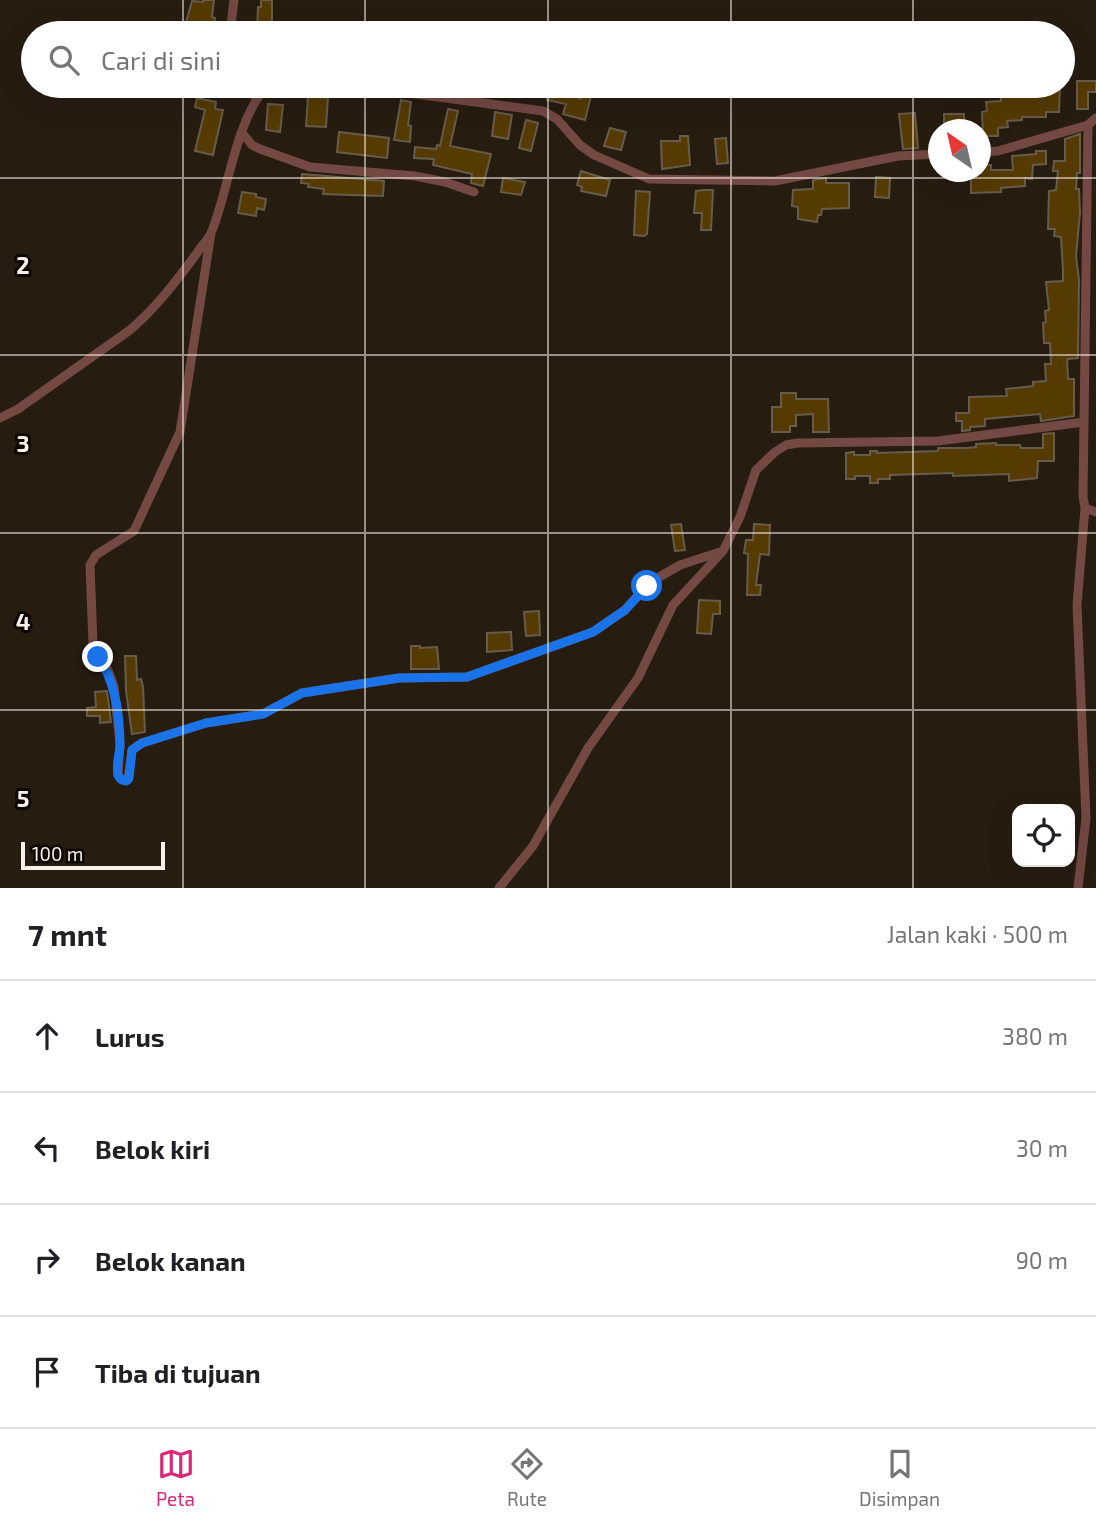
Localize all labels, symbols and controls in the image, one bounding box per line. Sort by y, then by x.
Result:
search box [21,21,1075,98]
icon: search [45,41,83,79]
text: Cari di sini [101,44,221,75]
north arrow [928,119,991,182]
text: 2 [16,251,30,279]
text: 3 [16,429,30,457]
route start [631,570,662,601]
text: 4 [16,607,30,635]
route end [82,641,113,672]
text: 5 [17,784,29,812]
map controls [1012,804,1075,867]
button: locate [1012,804,1075,867]
scale bar [21,839,164,871]
text: 100 m [32,842,83,865]
text: 7 mnt [28,916,107,952]
text: Jalan kaki · 500 m [887,920,1068,948]
icon: ahead [28,1017,66,1055]
text: Lurus [95,1021,165,1052]
text: 380 m [1002,1022,1068,1050]
icon: left [28,1129,66,1167]
text: Belok kiri [95,1133,210,1164]
text: 30 m [1016,1134,1068,1162]
icon: right [28,1241,66,1279]
text: Belok kanan [95,1245,246,1276]
text: 90 m [1016,1246,1068,1274]
icon: arrive [28,1353,66,1391]
text: Tiba di tujuan [95,1357,261,1388]
tab: Peta [156,1445,195,1510]
tab: Rute [507,1445,547,1510]
tab: Disimpan [859,1445,940,1510]

